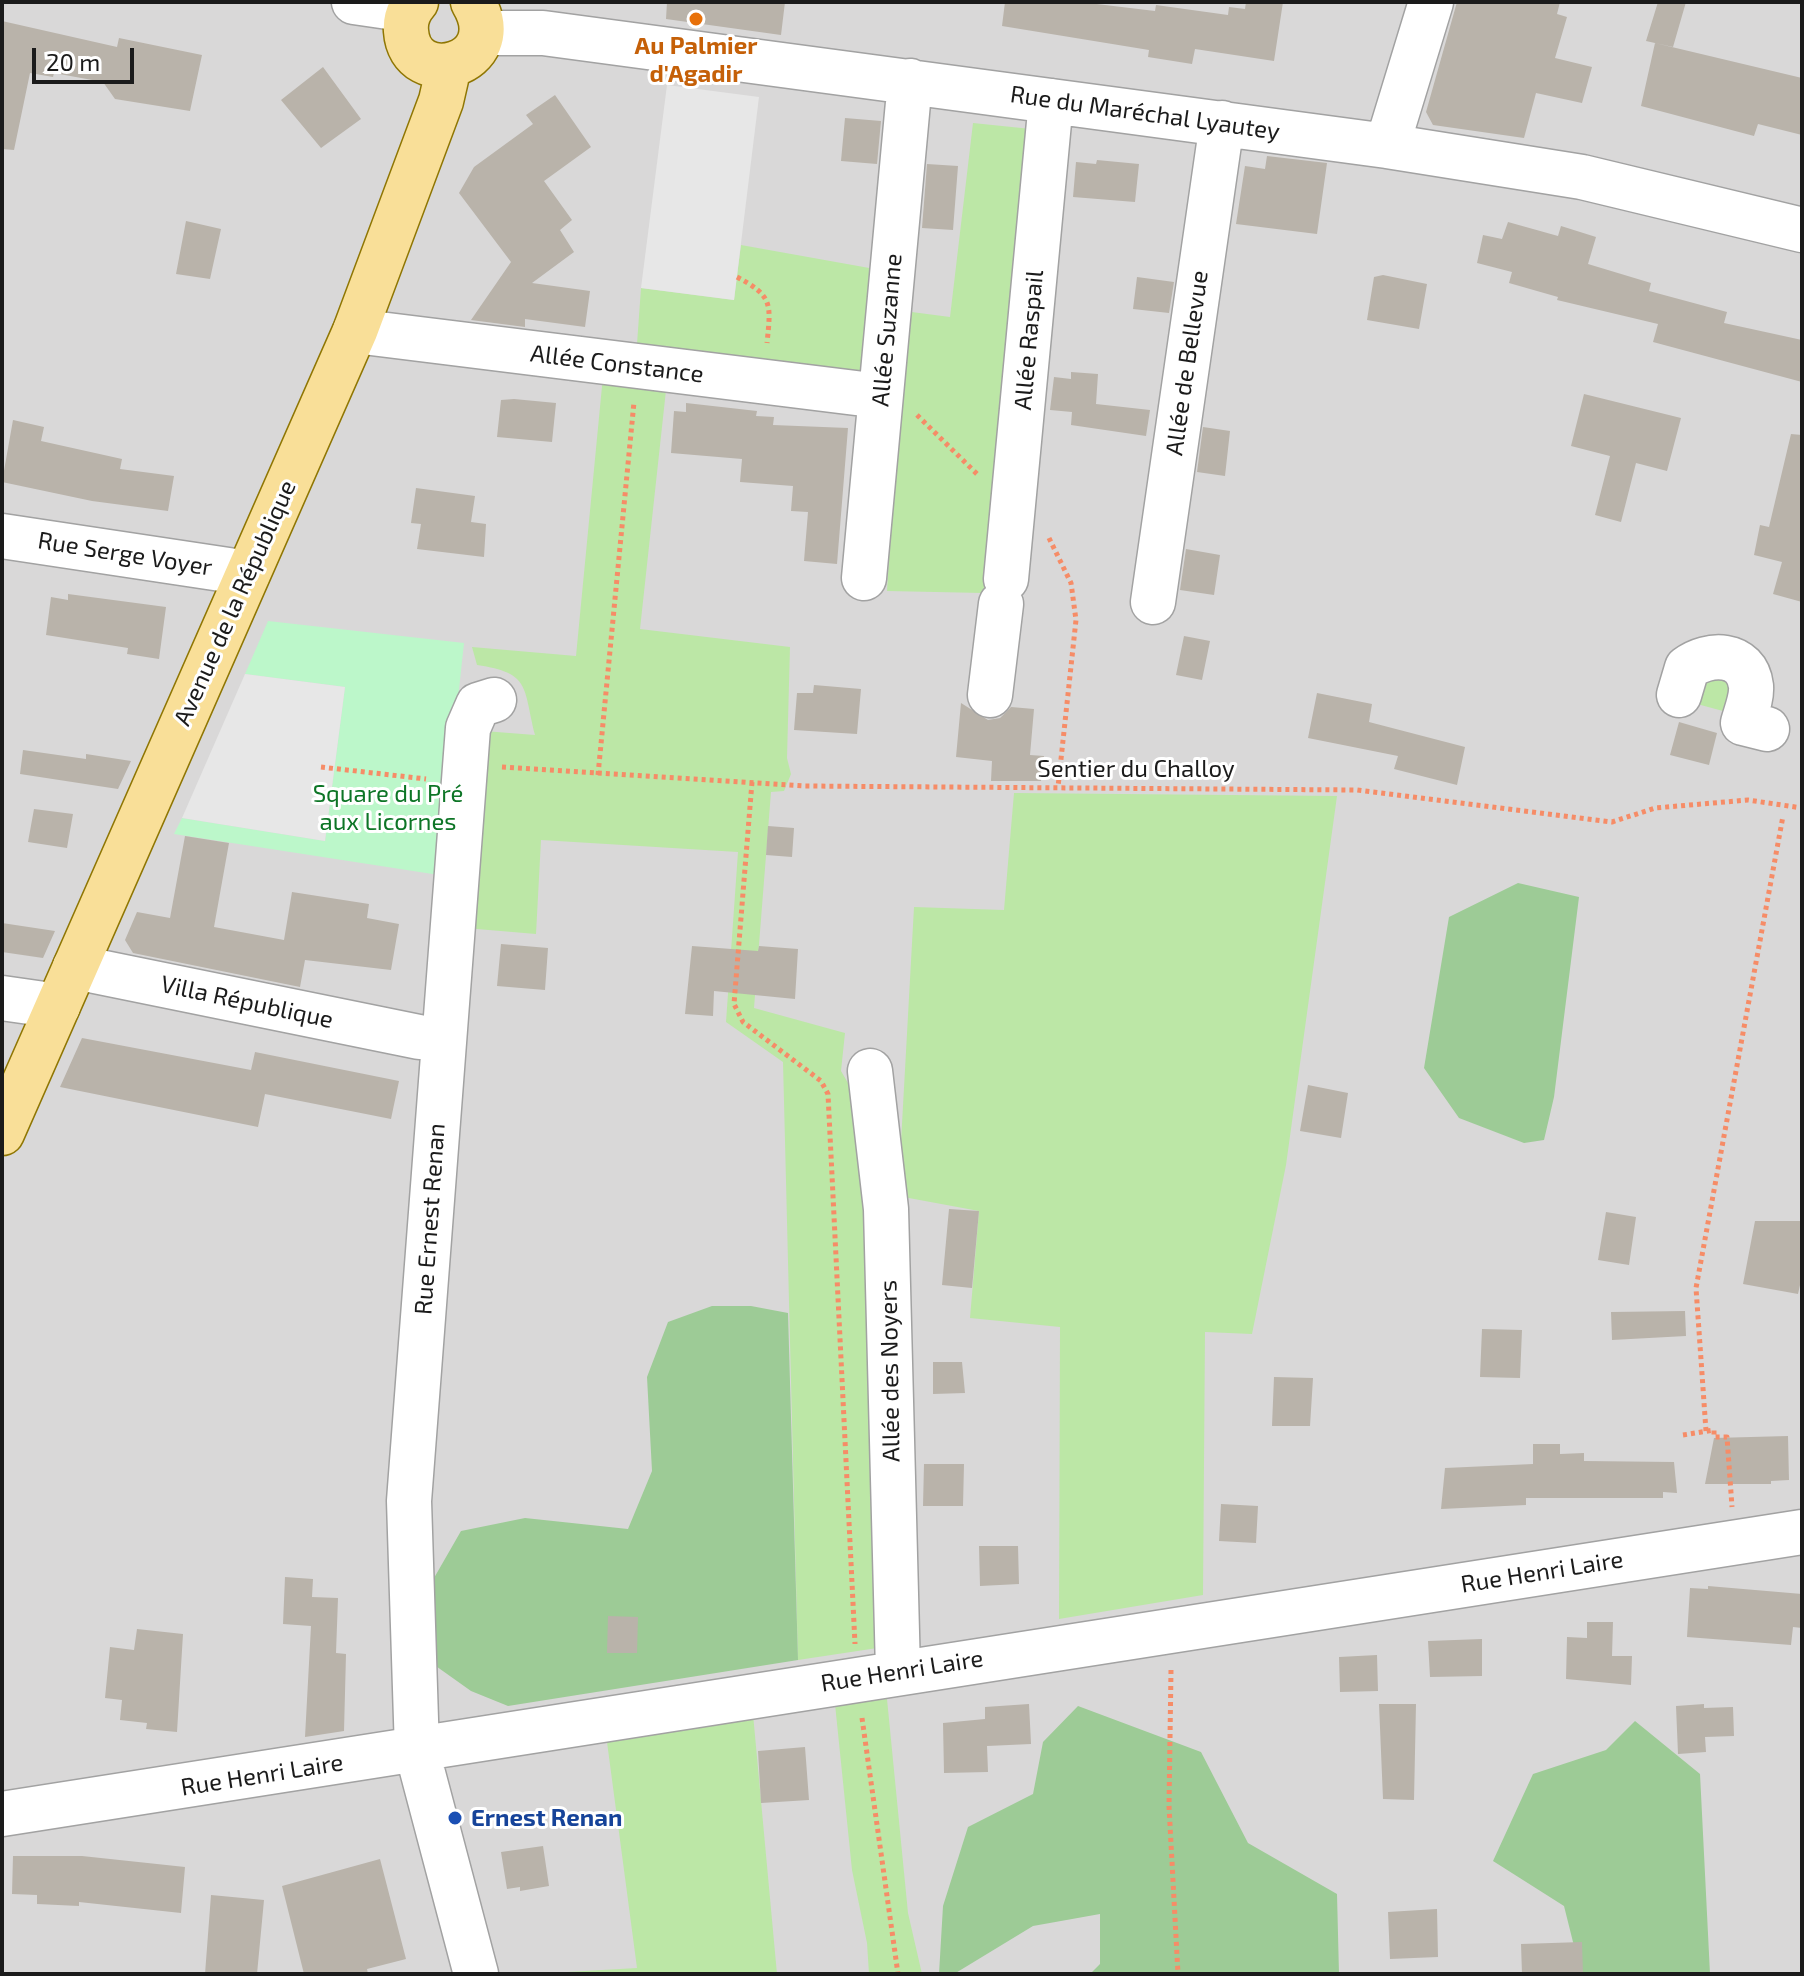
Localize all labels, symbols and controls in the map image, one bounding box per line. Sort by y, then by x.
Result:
marker: Au Palmier d'Agadir [687,10,705,28]
scale bar [36,32,138,82]
place label: Au Palmier d'Agadir [635,32,757,88]
text: 20 m [46,47,100,76]
street label: Rue du Maréchal Lyautey [1008,80,1282,146]
street label: Allée Suzanne [866,252,908,408]
street label: Allée Raspail [1009,269,1049,411]
street label: Allée de Bellevue [1160,269,1214,457]
street label: Allée Constance [529,339,705,389]
street label: Avenue de la République [168,476,302,730]
street label: Rue Serge Voyer [36,526,214,582]
street label: Sentier du Challoy [1037,755,1235,783]
park label: Square du Pré aux Licornes [313,780,463,836]
street label: Villa République [158,970,336,1034]
street label: Rue Ernest Renan [409,1122,451,1316]
street label: Allée des Noyers [874,1280,906,1462]
street label: Rue Henri Laire [1459,1545,1625,1599]
street label: Rue Henri Laire [819,1644,985,1698]
street label: Rue Henri Laire [179,1748,345,1802]
place label: Ernest Renan [471,1804,622,1832]
marker: Ernest Renan [446,1809,464,1827]

